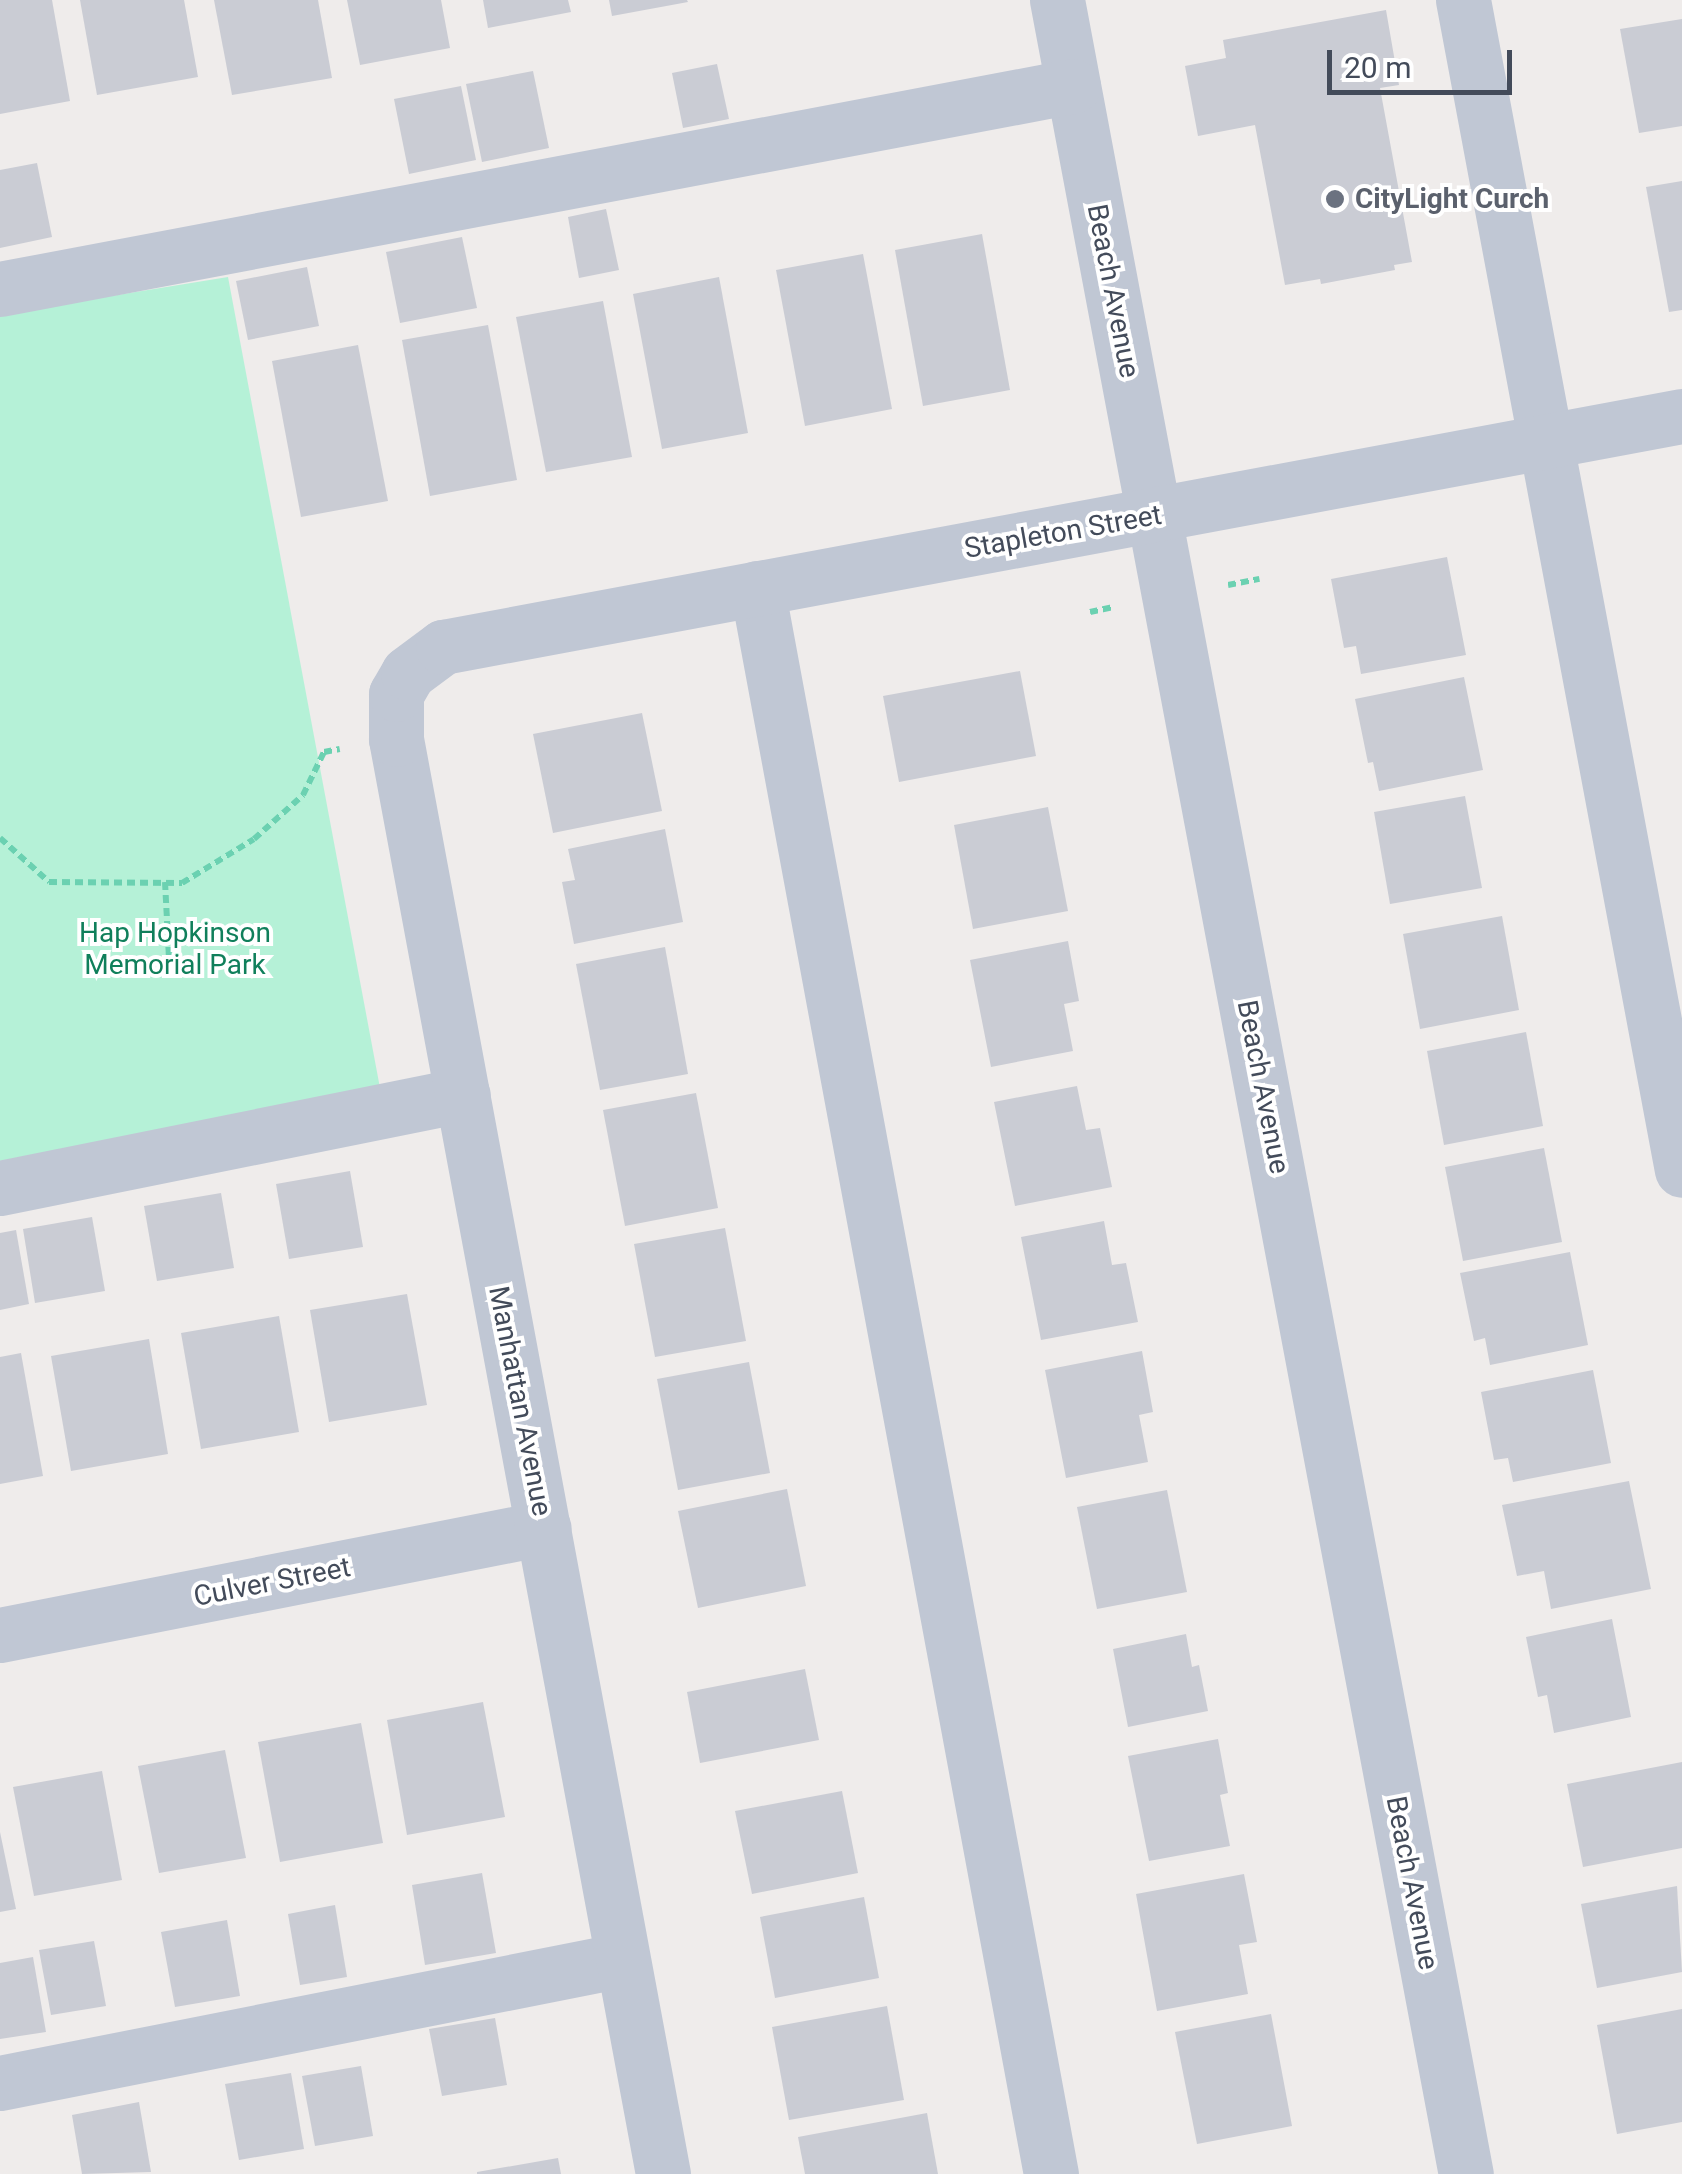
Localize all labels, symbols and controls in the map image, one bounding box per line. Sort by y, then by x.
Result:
scale bar [1332,30,1517,92]
text: 20 m [1344,50,1411,85]
place label: CityLight Curch [1355,182,1549,216]
marker: CityLight Curch [1324,188,1346,210]
street label: Beach Avenue [1080,201,1146,381]
street label: Stapleton Street [962,498,1164,566]
park label: Hap Hopkinson Memorial Park [79,916,271,982]
street label: Beach Avenue [1230,997,1296,1177]
street label: Manhattan Avenue [481,1283,559,1519]
street label: Culver Street [191,1550,353,1614]
street label: Beach Avenue [1379,1793,1445,1973]

